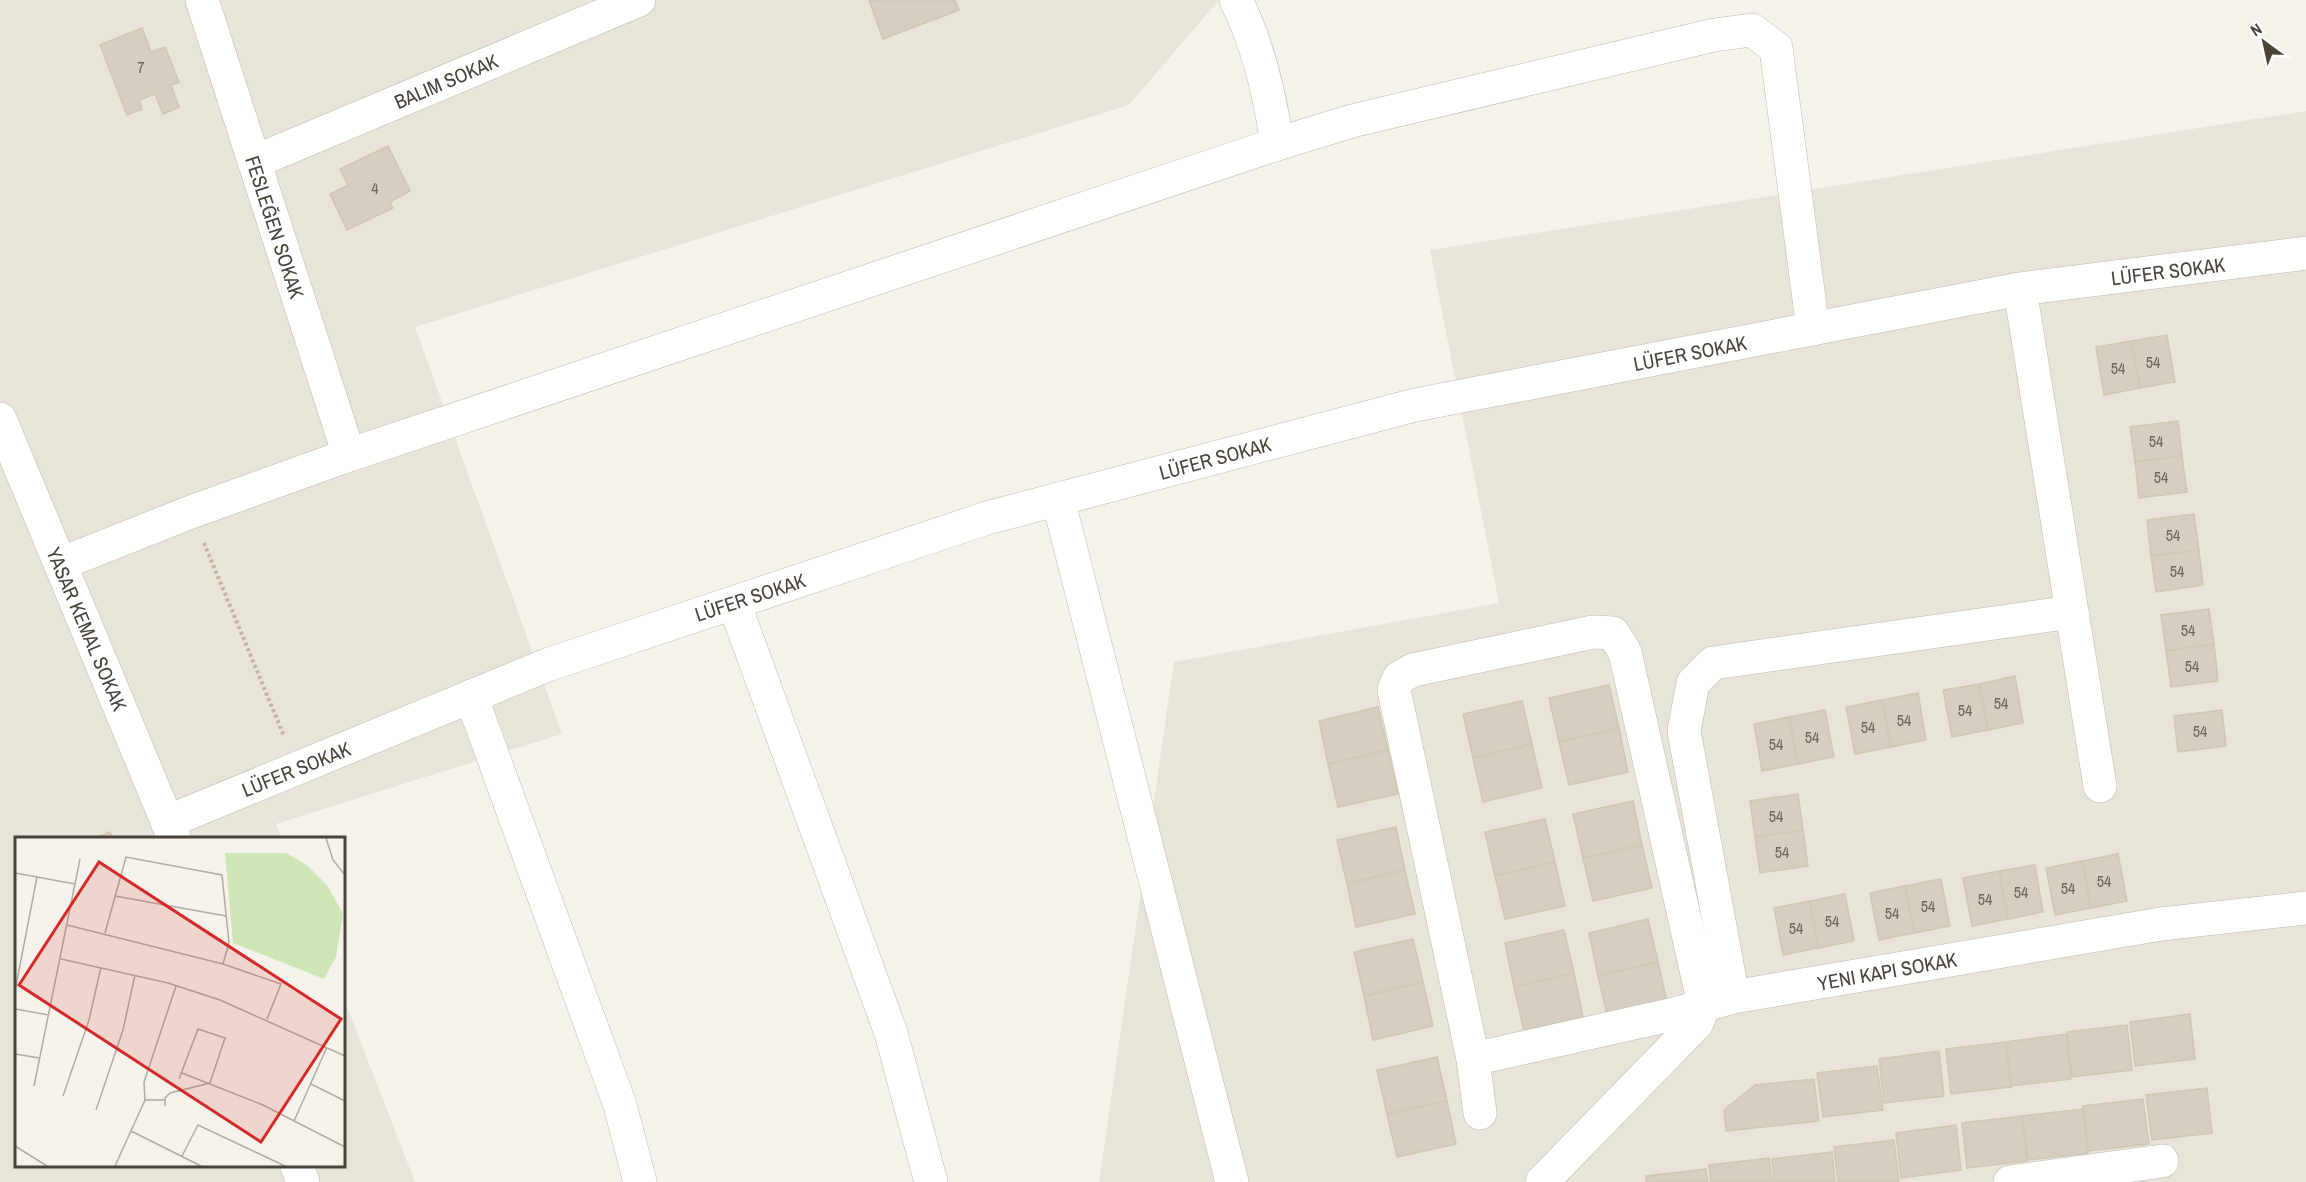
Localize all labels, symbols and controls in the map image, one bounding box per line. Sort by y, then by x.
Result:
north arrow [2234,12,2294,72]
text: N [2246,18,2266,41]
street label: BALIM SOKAK [390,47,502,115]
house number: 7 [137,56,145,78]
street label: FESLEĞEN SOKAK [239,152,311,302]
house number: 4 [371,177,379,199]
street label: LÜFER SOKAK [2109,251,2227,291]
street label: LÜFER SOKAK [1631,329,1749,377]
house number: 54 [2146,351,2160,373]
house number: 54 [2111,357,2125,379]
street label: LÜFER SOKAK [1156,430,1274,486]
house number: 54 [2149,430,2163,452]
house number: 54 [2154,466,2168,488]
house number: 54 [2166,524,2180,546]
street label: YASAR KEMAL SOKAK [40,543,134,715]
house number: 54 [2170,560,2184,582]
street label: LÜFER SOKAK [691,566,809,628]
house number: 54 [2181,619,2195,641]
house number: 54 [2185,655,2199,677]
house number: 54 [1994,692,2008,714]
house number: 54 [1958,699,1972,721]
house number: 54 [1897,709,1911,731]
house number: 54 [1861,716,1875,738]
house number: 54 [2193,720,2207,742]
house number: 54 [1805,726,1819,748]
house number: 54 [1769,733,1783,755]
street label: LÜFER SOKAK [238,735,354,803]
house number: 54 [1769,805,1783,827]
inset map [15,837,345,1167]
house number: 54 [1775,841,1789,863]
house number: 54 [2097,870,2111,892]
house number: 54 [2061,877,2075,899]
house number: 54 [2014,881,2028,903]
house number: 54 [1978,888,1992,910]
house number: 54 [1921,895,1935,917]
house number: 54 [1885,902,1899,924]
house number: 54 [1825,910,1839,932]
house number: 54 [1789,917,1803,939]
street label: YENI KAPI SOKAK [1815,945,1959,997]

